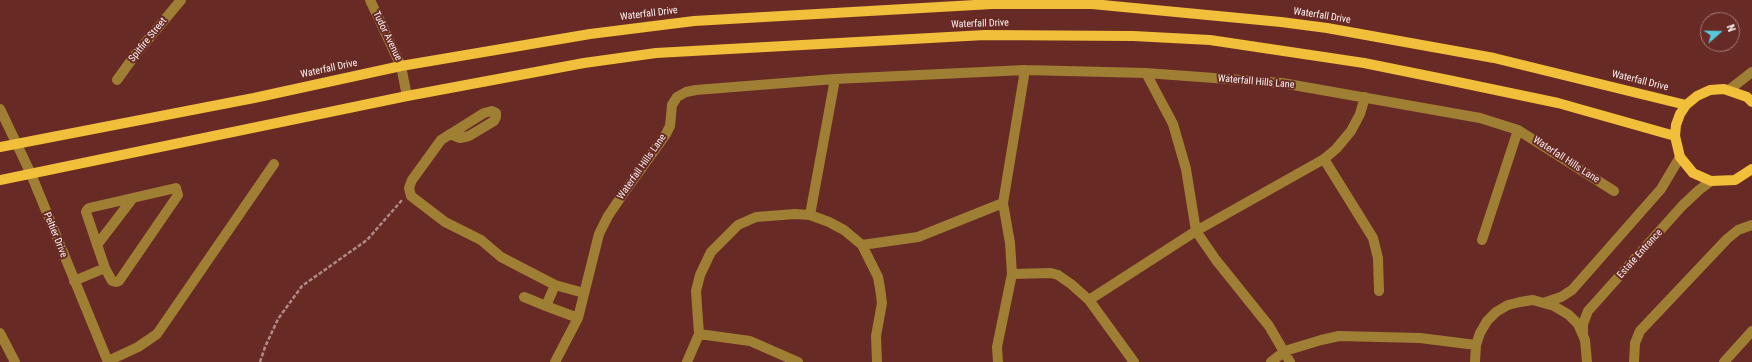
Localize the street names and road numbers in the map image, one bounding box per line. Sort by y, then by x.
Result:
street label: Waterfall Drive [620,5,678,23]
street label: Waterfall Drive [1293,6,1351,26]
street label: Tudor Avenue [370,9,404,63]
street label: Spitfire Street [126,15,170,65]
street label: Waterfall Drive [951,17,1009,31]
street label: Waterfall Drive [299,57,359,81]
street label: Waterfall Drive [1611,68,1669,94]
street label: Waterfall Hills Lane [1217,73,1295,91]
street label: Waterfall Hills Lane [615,132,669,202]
street label: Waterfall Hills Lane [1530,134,1602,186]
street label: Peltier Drive [41,211,69,259]
street label: Estate Entrance [1615,227,1665,281]

